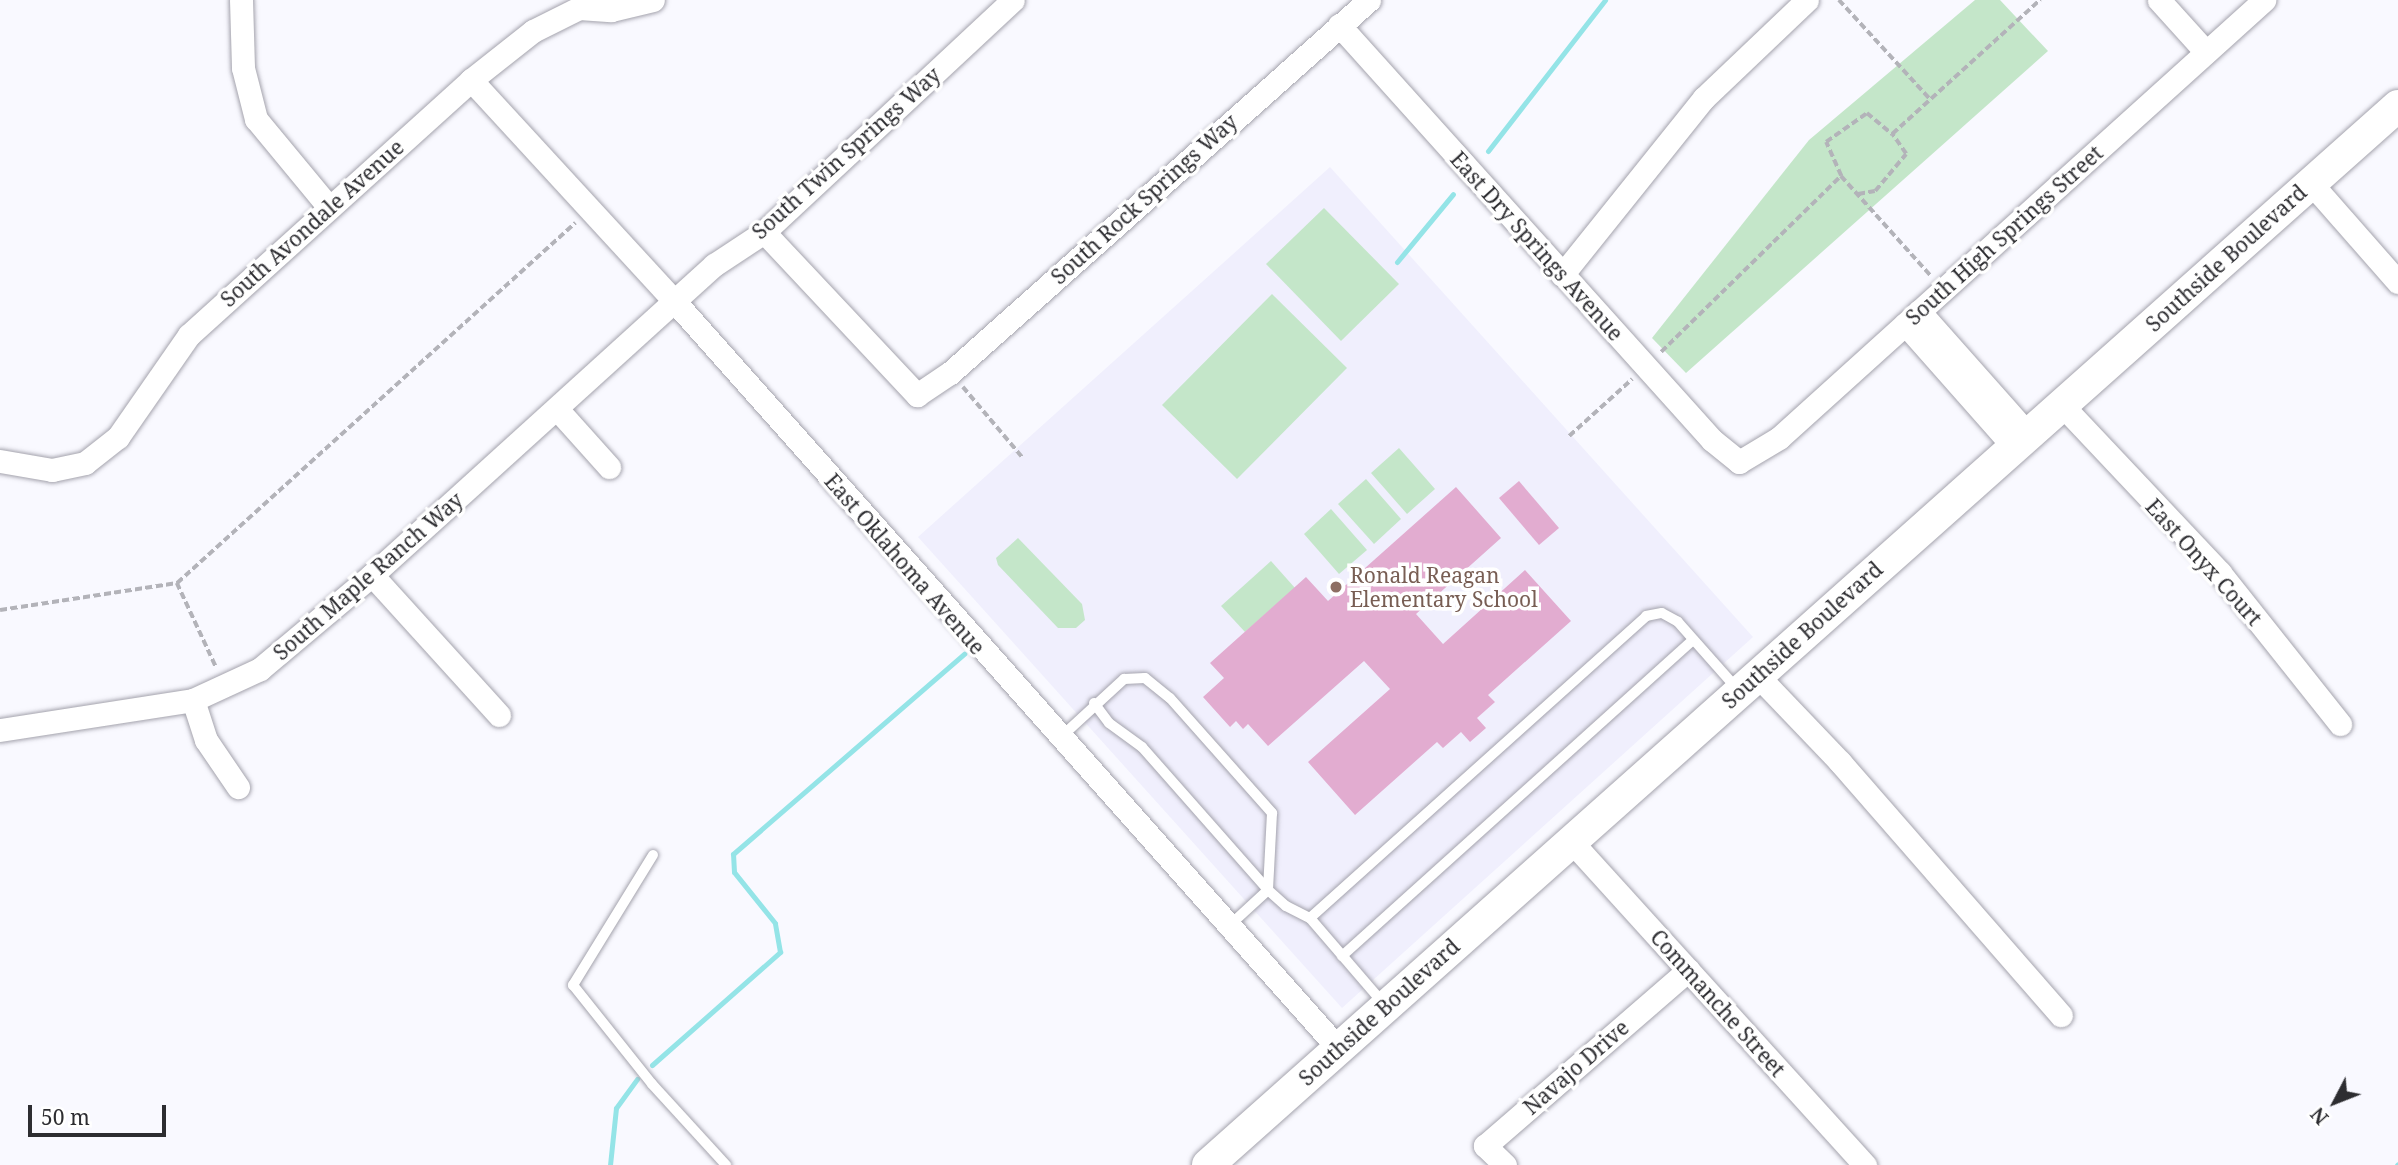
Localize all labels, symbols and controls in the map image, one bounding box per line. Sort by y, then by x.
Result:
street label: South Twin Springs Way [747,62,945,244]
street label: South Rock Springs Way [1046,109,1242,289]
street label: South Avondale Avenue [215,134,409,312]
street label: South High Springs Street [1901,140,2107,330]
street label: East Dry Springs Avenue [1446,146,1628,346]
street label: Southside Boulevard [2141,179,2311,337]
street label: East Oklahoma Avenue [820,469,990,659]
street label: South Maple Ranch Way [268,487,468,665]
street label: East Onyx Court [2141,494,2267,630]
street label: Southside Boulevard [1717,556,1887,714]
place label: Ronald Reagan Elementary School [1350,562,1538,612]
marker: Ronald Reagan Elementary School [1328,579,1344,595]
street label: Commanche Street [1645,924,1791,1082]
street label: Southside Boulevard [1294,933,1464,1091]
street label: Navajo Drive [1518,1015,1634,1119]
north arrow [2300,1067,2370,1137]
scale bar [32,1092,170,1136]
text: N [2305,1102,2334,1130]
text: 50 m [41,1103,90,1131]

